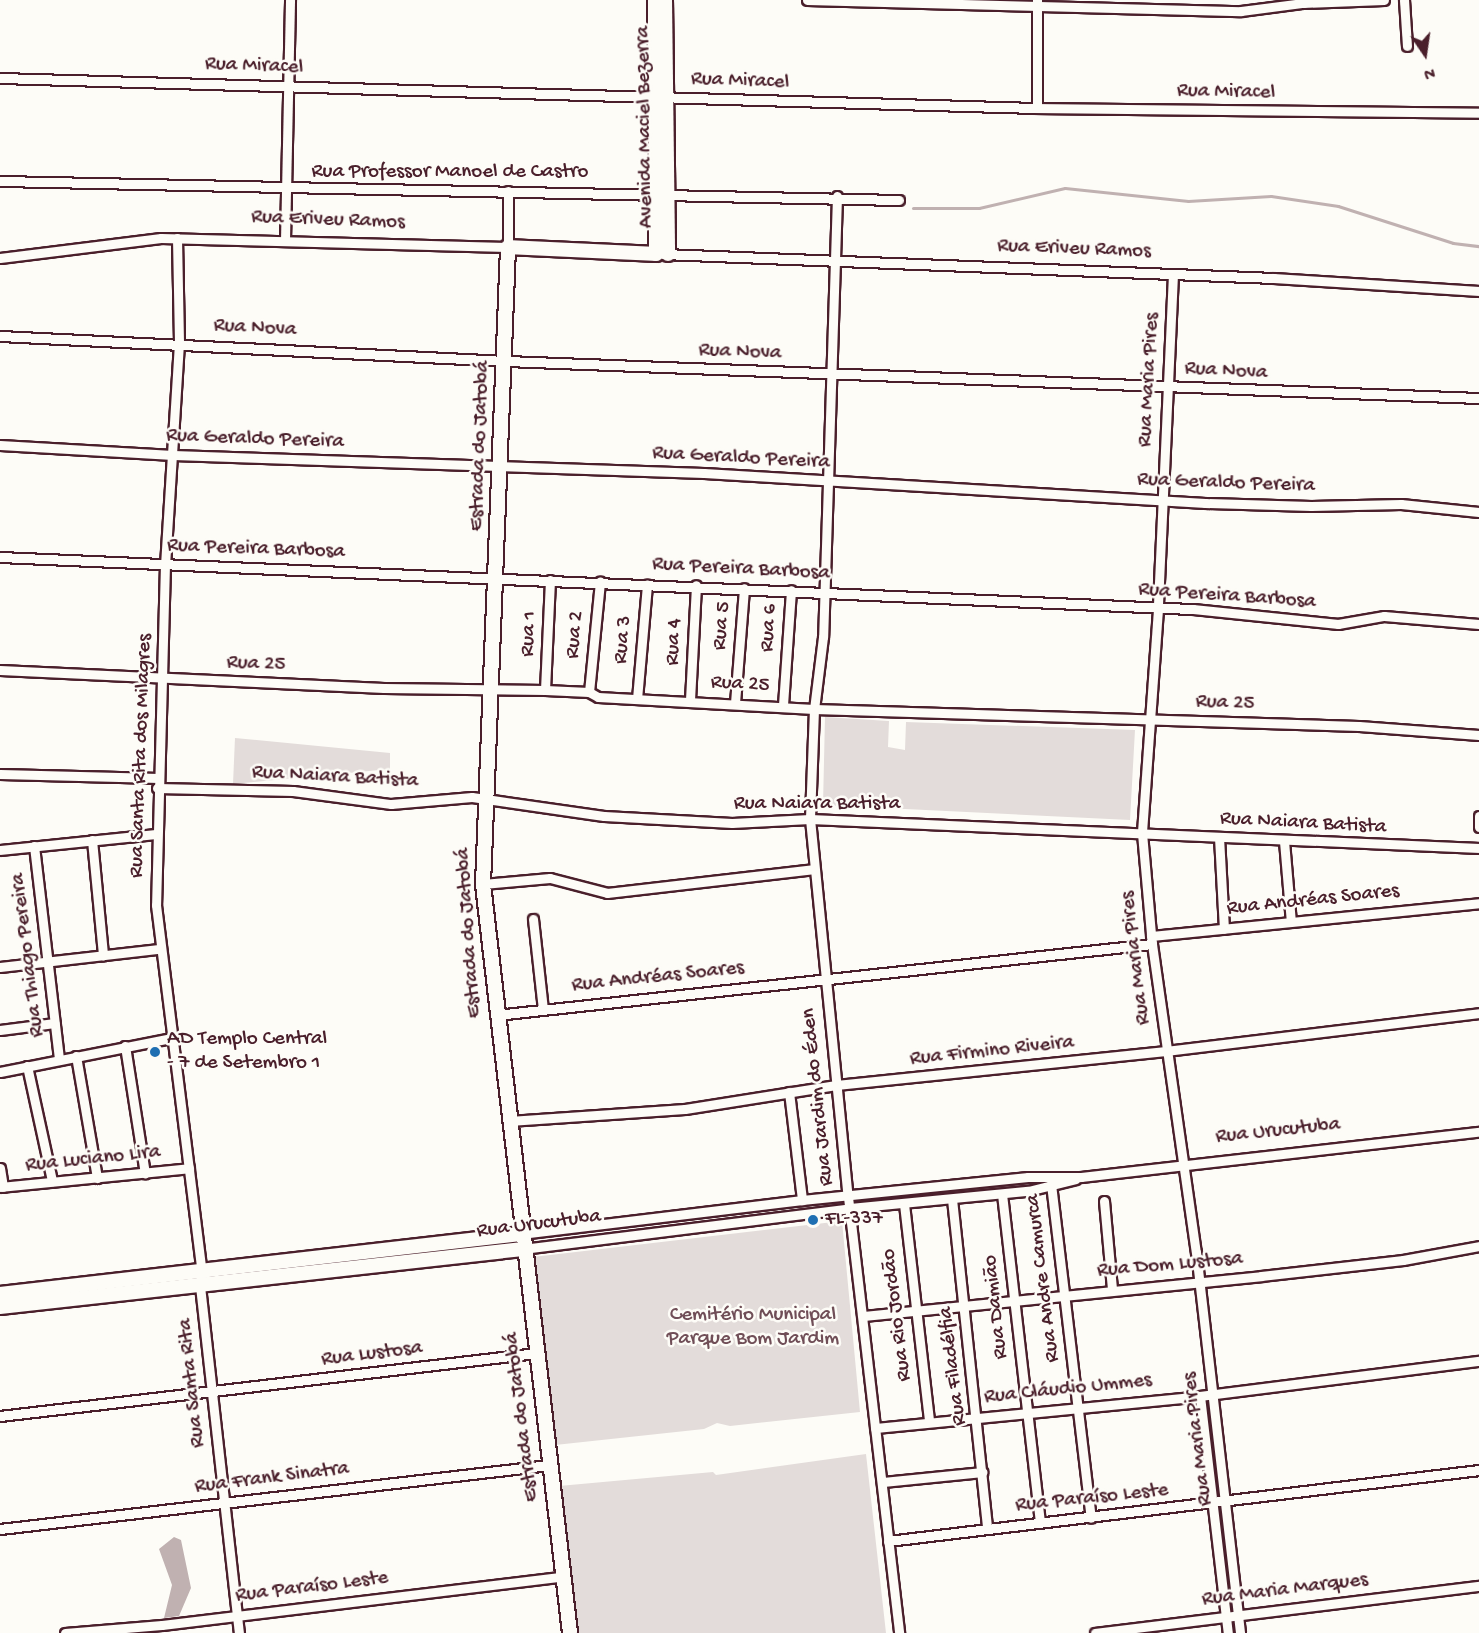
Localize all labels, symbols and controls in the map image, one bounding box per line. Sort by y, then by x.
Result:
north arrow [1395,24,1455,84]
street label: Avenida Maciel Bezerra [632,26,660,228]
street label: Rua Miracel [204,53,304,81]
text: N [1422,62,1436,82]
street label: Rua Miracel [690,68,790,96]
street label: Rua Miracel [1177,80,1275,106]
street label: Rua Professor Manoel de Castro [312,160,588,186]
street label: Rua Eriveu Ramos [251,206,405,236]
street label: Rua Eriveu Ramos [997,235,1151,265]
street label: Rua Maria Pires [1134,312,1166,448]
street label: Rua Nova [213,314,297,344]
street label: Rua Nova [698,339,782,367]
street label: Rua Nova [1184,357,1268,387]
street label: Estrada do Jatobá [465,360,497,532]
street label: Rua Geraldo Pereira [166,424,344,456]
street label: Rua Geraldo Pereira [652,442,830,476]
street label: Rua Geraldo Pereira [1137,468,1315,500]
street label: Rua Pereira Barbosa [167,534,345,566]
street label: Rua Pereira Barbosa [651,553,831,587]
street label: Rua Pereira Barbosa [1137,578,1317,616]
street label: Rua 5 [708,601,738,651]
street label: Rua 6 [756,603,784,653]
street label: Rua 1 [516,610,544,658]
street label: Rua 2 [561,610,591,660]
street label: Rua 3 [609,615,639,665]
street label: Rua 4 [661,618,689,666]
street label: Rua Santa Rita dos Milagres [125,634,159,878]
street label: Rua 25 [226,651,286,679]
street label: Rua 25 [710,671,770,699]
street label: Rua 25 [1195,690,1255,718]
street label: Rua Naiara Batista [251,761,419,795]
street label: Rua Naiara Batista [734,792,900,818]
street label: Rua Naiara Batista [1219,807,1387,841]
street label: Estrada do Jatobá [451,847,489,1019]
street label: Rua Thiago Pereira [6,871,52,1039]
street label: Rua Andréas Soares [1226,879,1400,923]
street label: Rua Maria Pires [1116,890,1158,1026]
street label: Rua Andréas Soares [571,956,745,1000]
street label: Rua Jardim do Éden [797,1007,841,1187]
place label: AD Templo Central - 7 de Setembro 1 [167,1027,327,1077]
street label: Rua Firmino Riveira [909,1031,1075,1073]
marker: AD Templo Central - 7 de Setembro 1 [148,1045,162,1059]
street label: Rua Urucutuba [1214,1113,1342,1151]
street label: Rua Luciano Lira [24,1140,162,1180]
street label: Rua Andre Camurca [1021,1192,1067,1364]
street label: Rua Urucutuba [475,1205,603,1245]
place label: FL-337 [825,1207,883,1233]
marker: FL-337 [806,1213,820,1227]
street label: Rua Rio Jordão [877,1247,919,1383]
street label: Rua Dom Lustosa [1096,1247,1244,1285]
street label: Rua Damião [979,1254,1015,1360]
park label: Cemitério Municipal Parque Bom Jardim [667,1303,839,1353]
street label: Rua Filadélfia [934,1305,974,1427]
street label: Rua Santa Rita [174,1317,212,1449]
street label: Estrada do Jatobá [500,1331,546,1503]
street label: Rua Lustosa [320,1336,424,1374]
street label: Rua Cláudio Ummes [983,1369,1153,1411]
street label: Rua Maria Pires [1178,1371,1220,1507]
street label: Rua Frank Sinatra [193,1457,351,1501]
street label: Rua Paraíso Leste [1014,1478,1170,1520]
street label: Rua Paraíso Leste [234,1566,390,1610]
street label: Rua Maria Marques [1201,1568,1369,1614]

